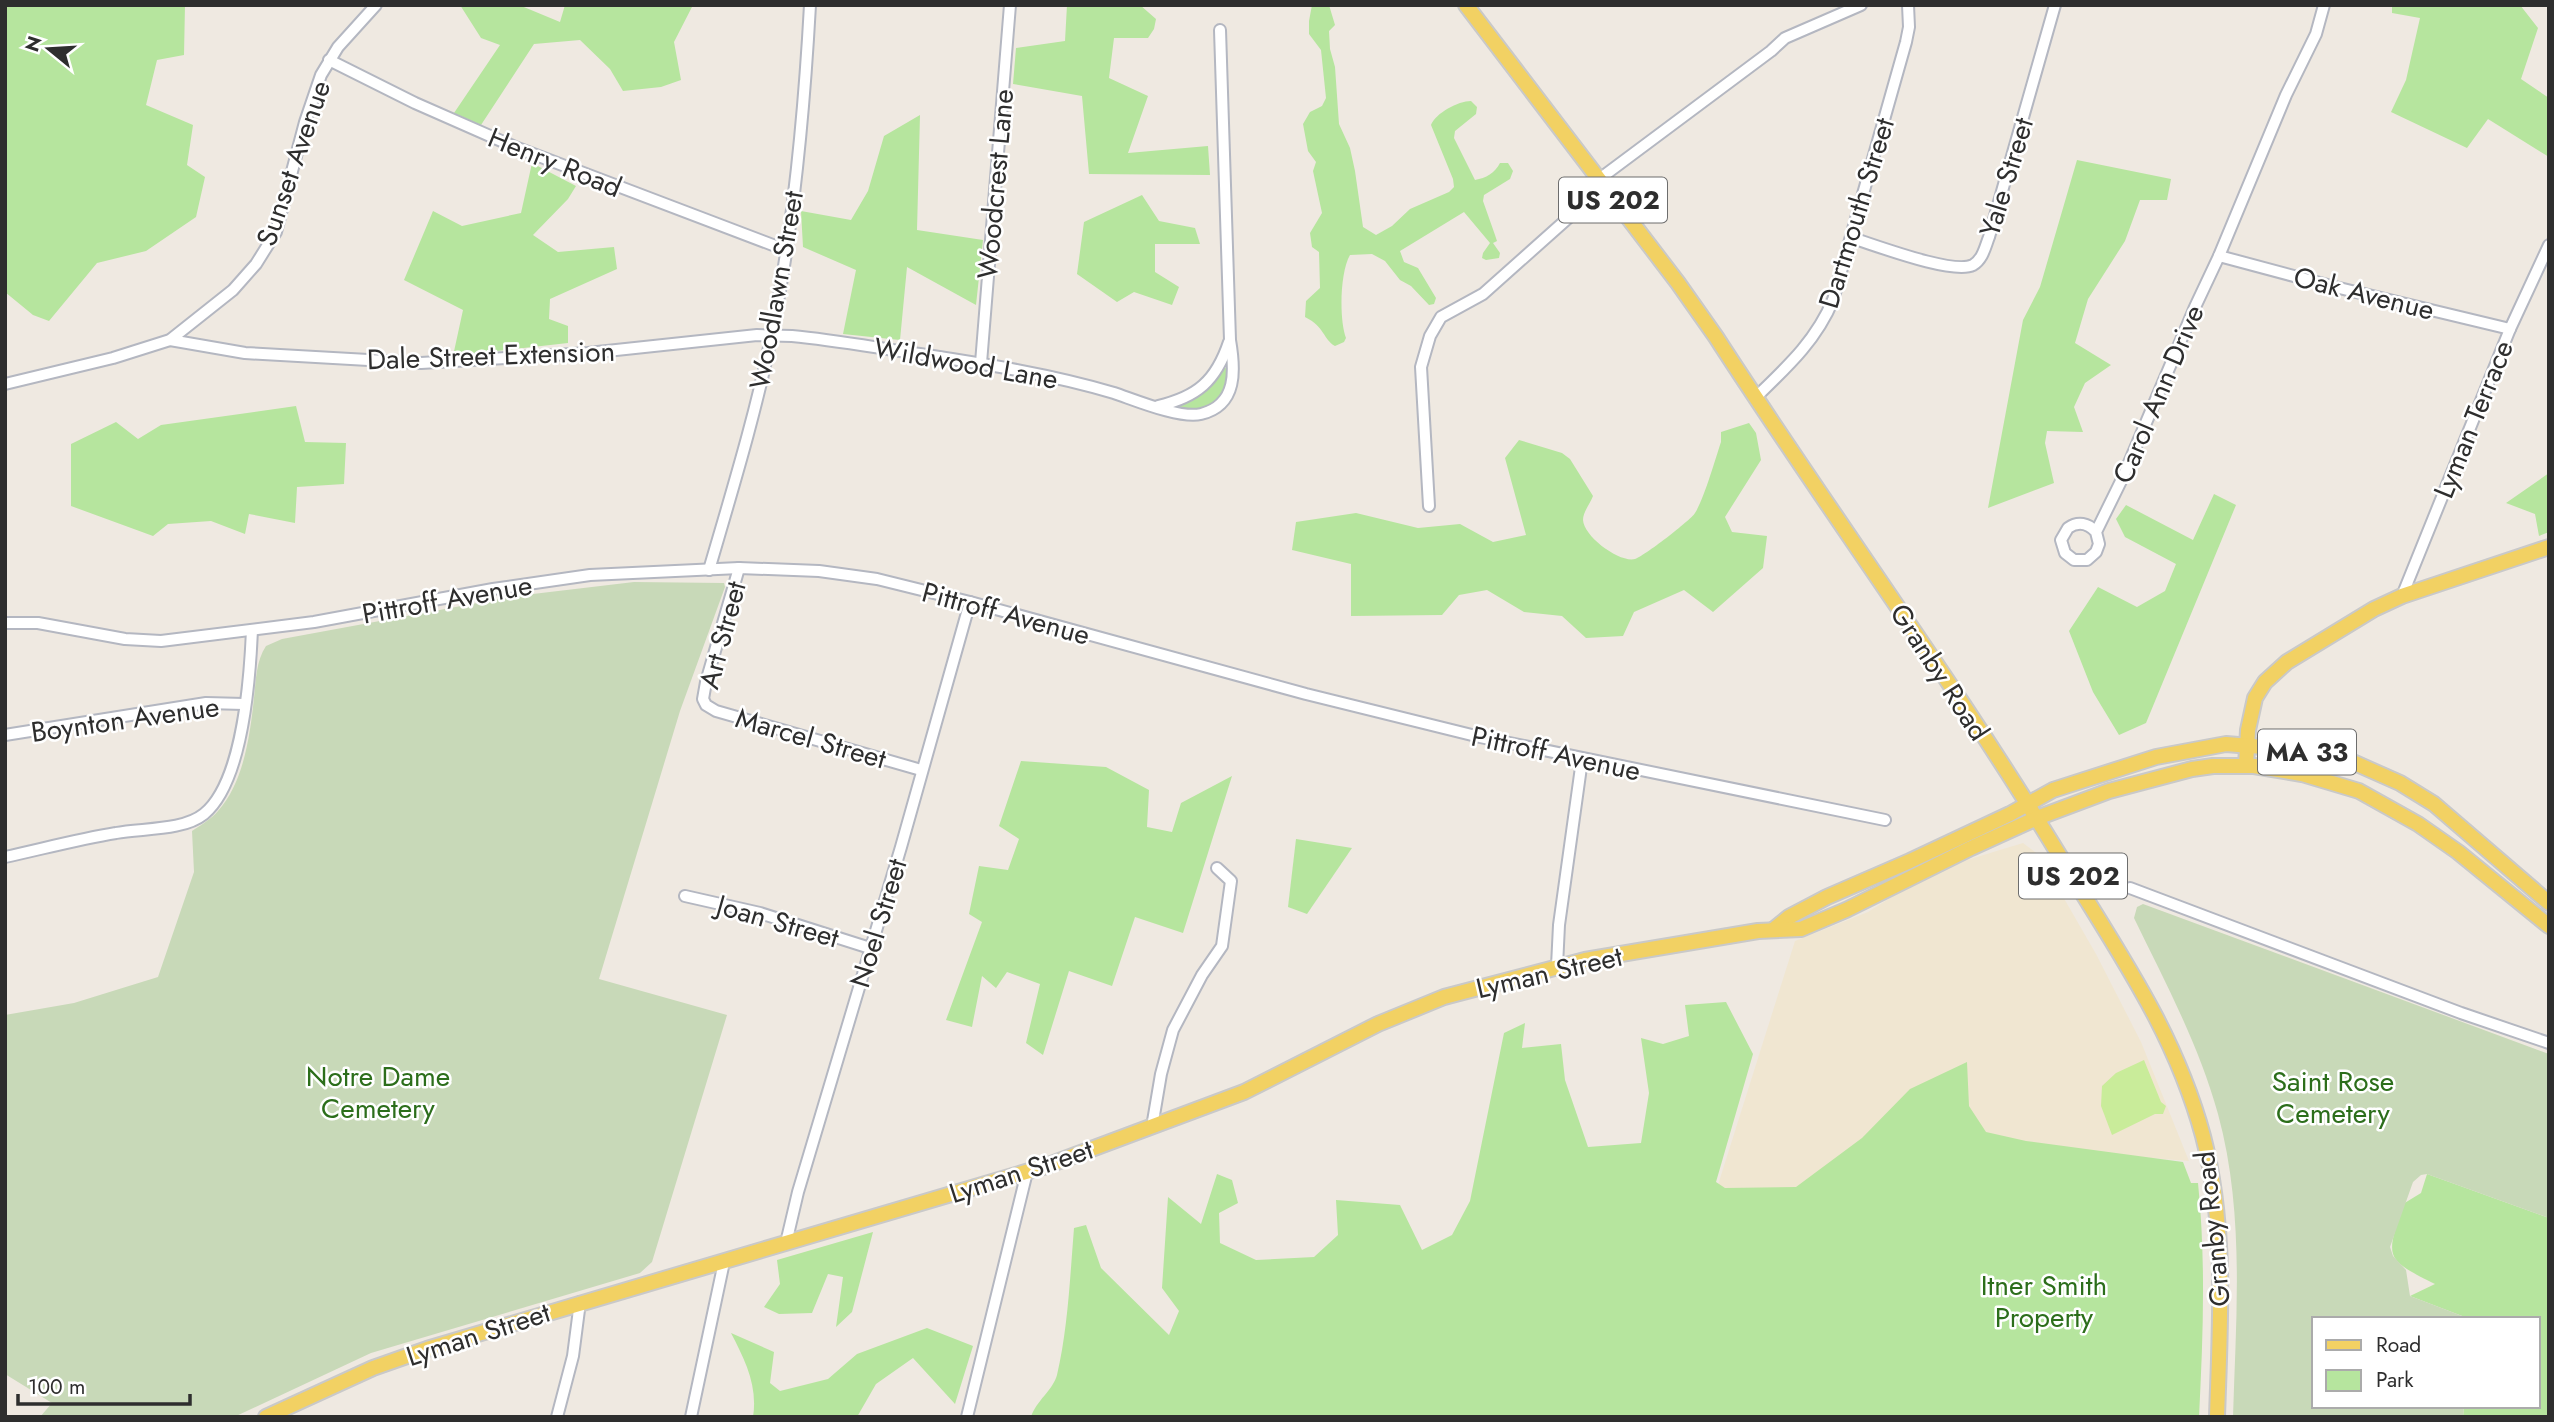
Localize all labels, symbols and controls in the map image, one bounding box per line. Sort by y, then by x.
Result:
north arrow [14,14,84,84]
text: N [18,33,48,55]
street label: Sunset Avenue [246,75,341,252]
street label: Woodcrest Lane [967,87,1024,281]
street label: Yale Street [1969,112,2044,242]
street label: Dartmouth Street [1808,113,1905,313]
street label: Henry Road [482,117,628,208]
road number: US 202 [1559,178,1667,223]
street label: Woodlawn Street [739,187,814,392]
street label: Oak Avenue [2289,256,2438,331]
street label: Carol Ann Drive [2102,299,2215,490]
street label: Wildwood Lane [871,327,1061,400]
street label: Dale Street Extension [366,331,616,380]
street label: Lyman Terrace [2423,334,2524,504]
street label: Pittroff Avenue [359,564,535,635]
street label: Pittroff Avenue [917,571,1094,656]
street label: Art Street [688,576,757,694]
street label: Granby Road [1880,596,1999,749]
street label: Boynton Avenue [28,686,222,753]
street label: Marcel Street [731,697,891,780]
street label: Pittroff Avenue [1467,716,1644,791]
road number: MA 33 [2258,730,2356,774]
street label: Noel Street [839,853,918,993]
road number: US 202 [2019,854,2127,898]
street label: Joan Street [708,883,844,959]
street label: Lyman Street [1472,936,1626,1009]
park label: Notre Dame Cemetery [306,1056,450,1129]
park label: Saint Rose Cemetery [2272,1061,2394,1134]
street label: Lyman Street [944,1129,1098,1214]
street label: Granby Road [2184,1149,2241,1309]
park label: Itner Smith Property [1981,1265,2107,1338]
street label: Lyman Street [401,1292,555,1377]
legend [2312,1317,2540,1408]
text: Road [2376,1330,2421,1360]
scale bar [18,1362,189,1406]
text: Park [2376,1365,2414,1395]
text: 100 m [28,1372,85,1402]

